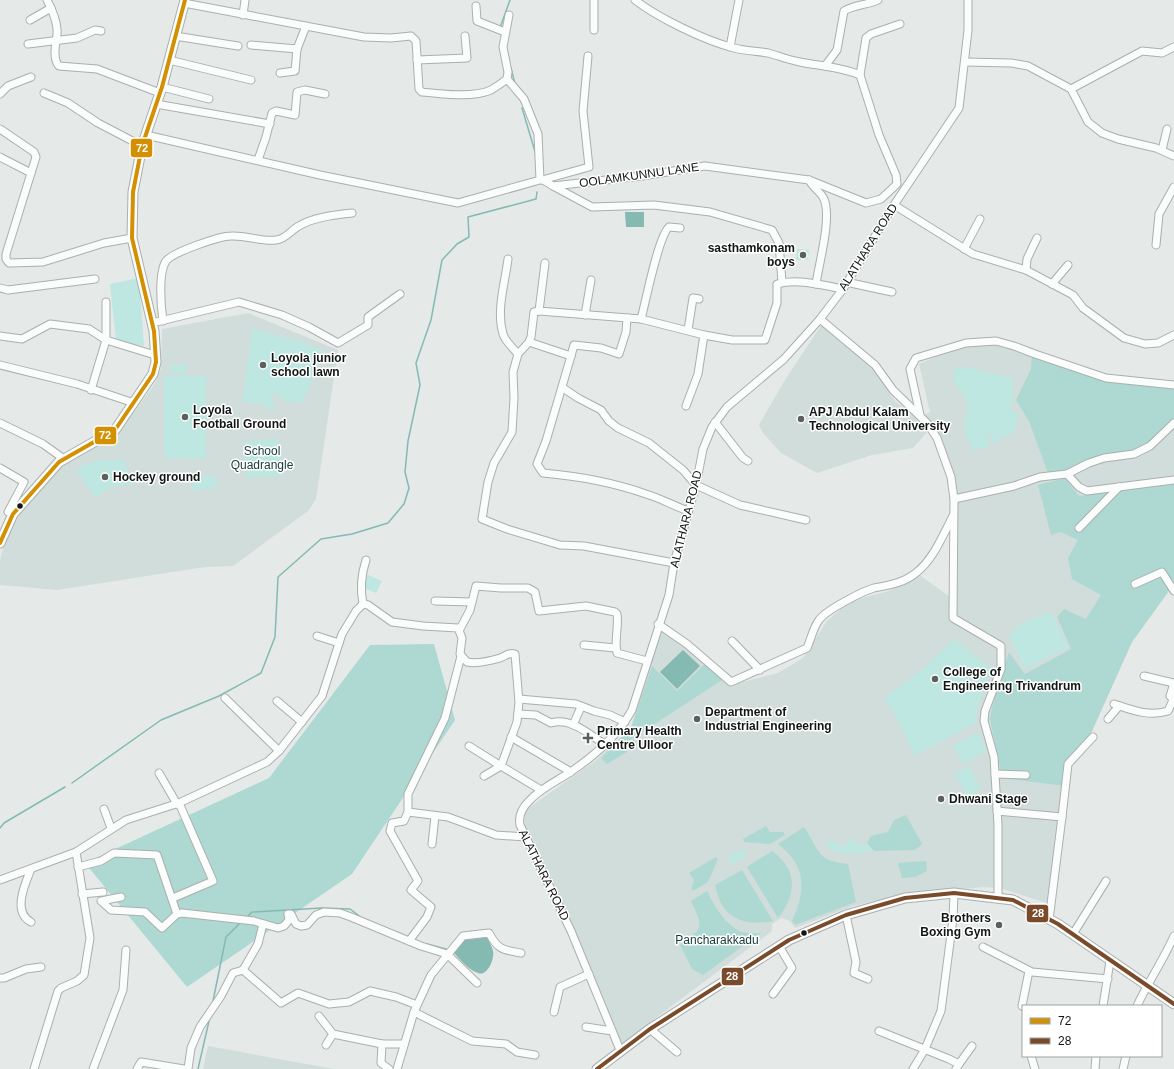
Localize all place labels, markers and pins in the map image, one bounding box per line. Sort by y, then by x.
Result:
place label: sasthamkonam boys [708,241,795,269]
marker: sasthamkonam boys [798,250,808,260]
place label: Loyola junior school lawn [271,351,347,379]
marker: Loyola junior school lawn [258,360,268,370]
place label: Loyola Football Ground [193,403,286,431]
place label: APJ Abdul Kalam Technological University [809,405,950,433]
marker: Loyola Football Ground [180,412,190,422]
marker: APJ Abdul Kalam Technological University [796,414,806,424]
place label: Hockey ground [113,470,200,484]
marker: Hockey ground [100,472,110,482]
unlabelled marker [15,501,25,511]
place label: College of Engineering Trivandrum [943,665,1081,693]
marker: College of Engineering Trivandrum [930,674,940,684]
place label: Department of Industrial Engineering [705,705,832,733]
marker: Department of Industrial Engineering [692,714,702,724]
place label: Primary Health Centre Ulloor [597,724,682,752]
marker: Primary Health Centre Ulloor [582,732,594,744]
place label: Dhwani Stage [949,792,1028,806]
marker: Dhwani Stage [936,794,946,804]
place label: Brothers Boxing Gym [920,911,991,939]
marker: Brothers Boxing Gym [994,920,1004,930]
unlabelled marker [799,928,809,938]

